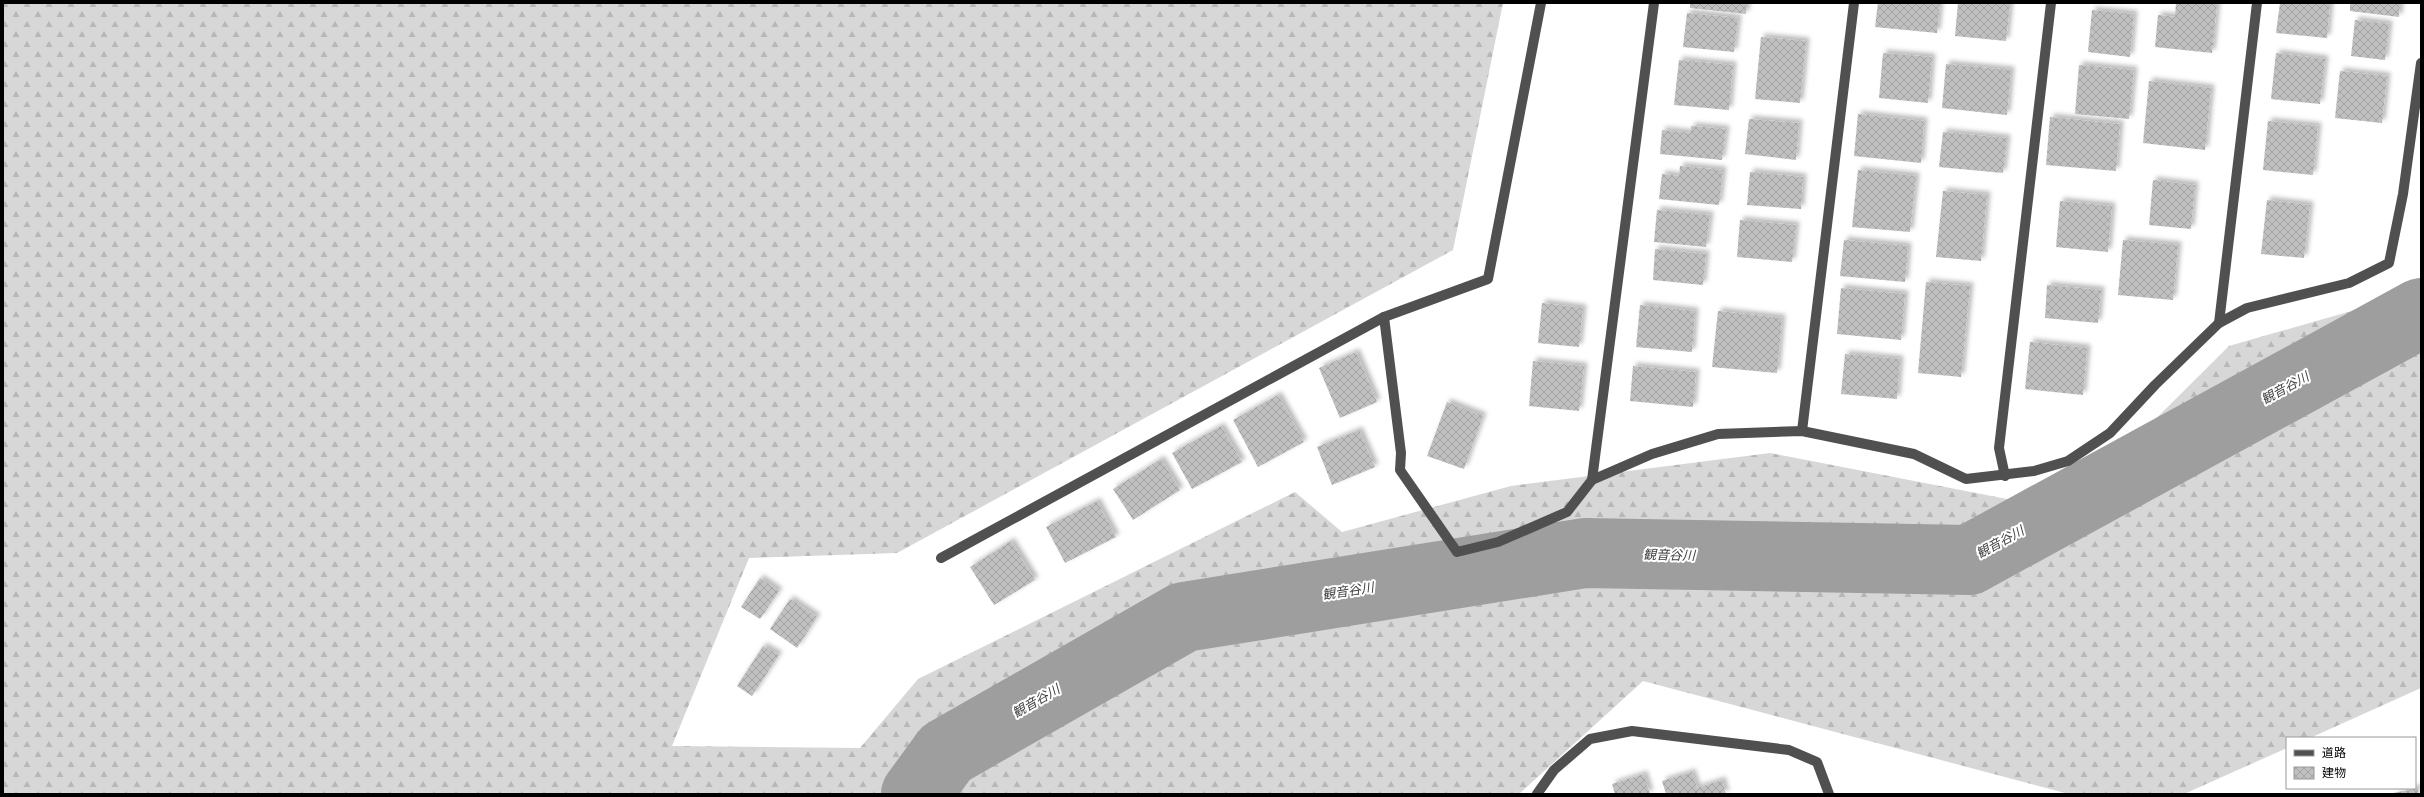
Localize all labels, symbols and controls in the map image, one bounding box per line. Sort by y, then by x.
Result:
water label: 観音谷川 [2259,368,2313,407]
water label: 観音谷川 [1974,522,2028,561]
water label: 観音谷川 [1643,547,1697,563]
water label: 観音谷川 [1321,579,1377,602]
water label: 観音谷川 [1010,681,1064,720]
legend [2286,737,2416,789]
text: 道路 [2322,746,2346,760]
text: 建物 [2322,766,2346,780]

